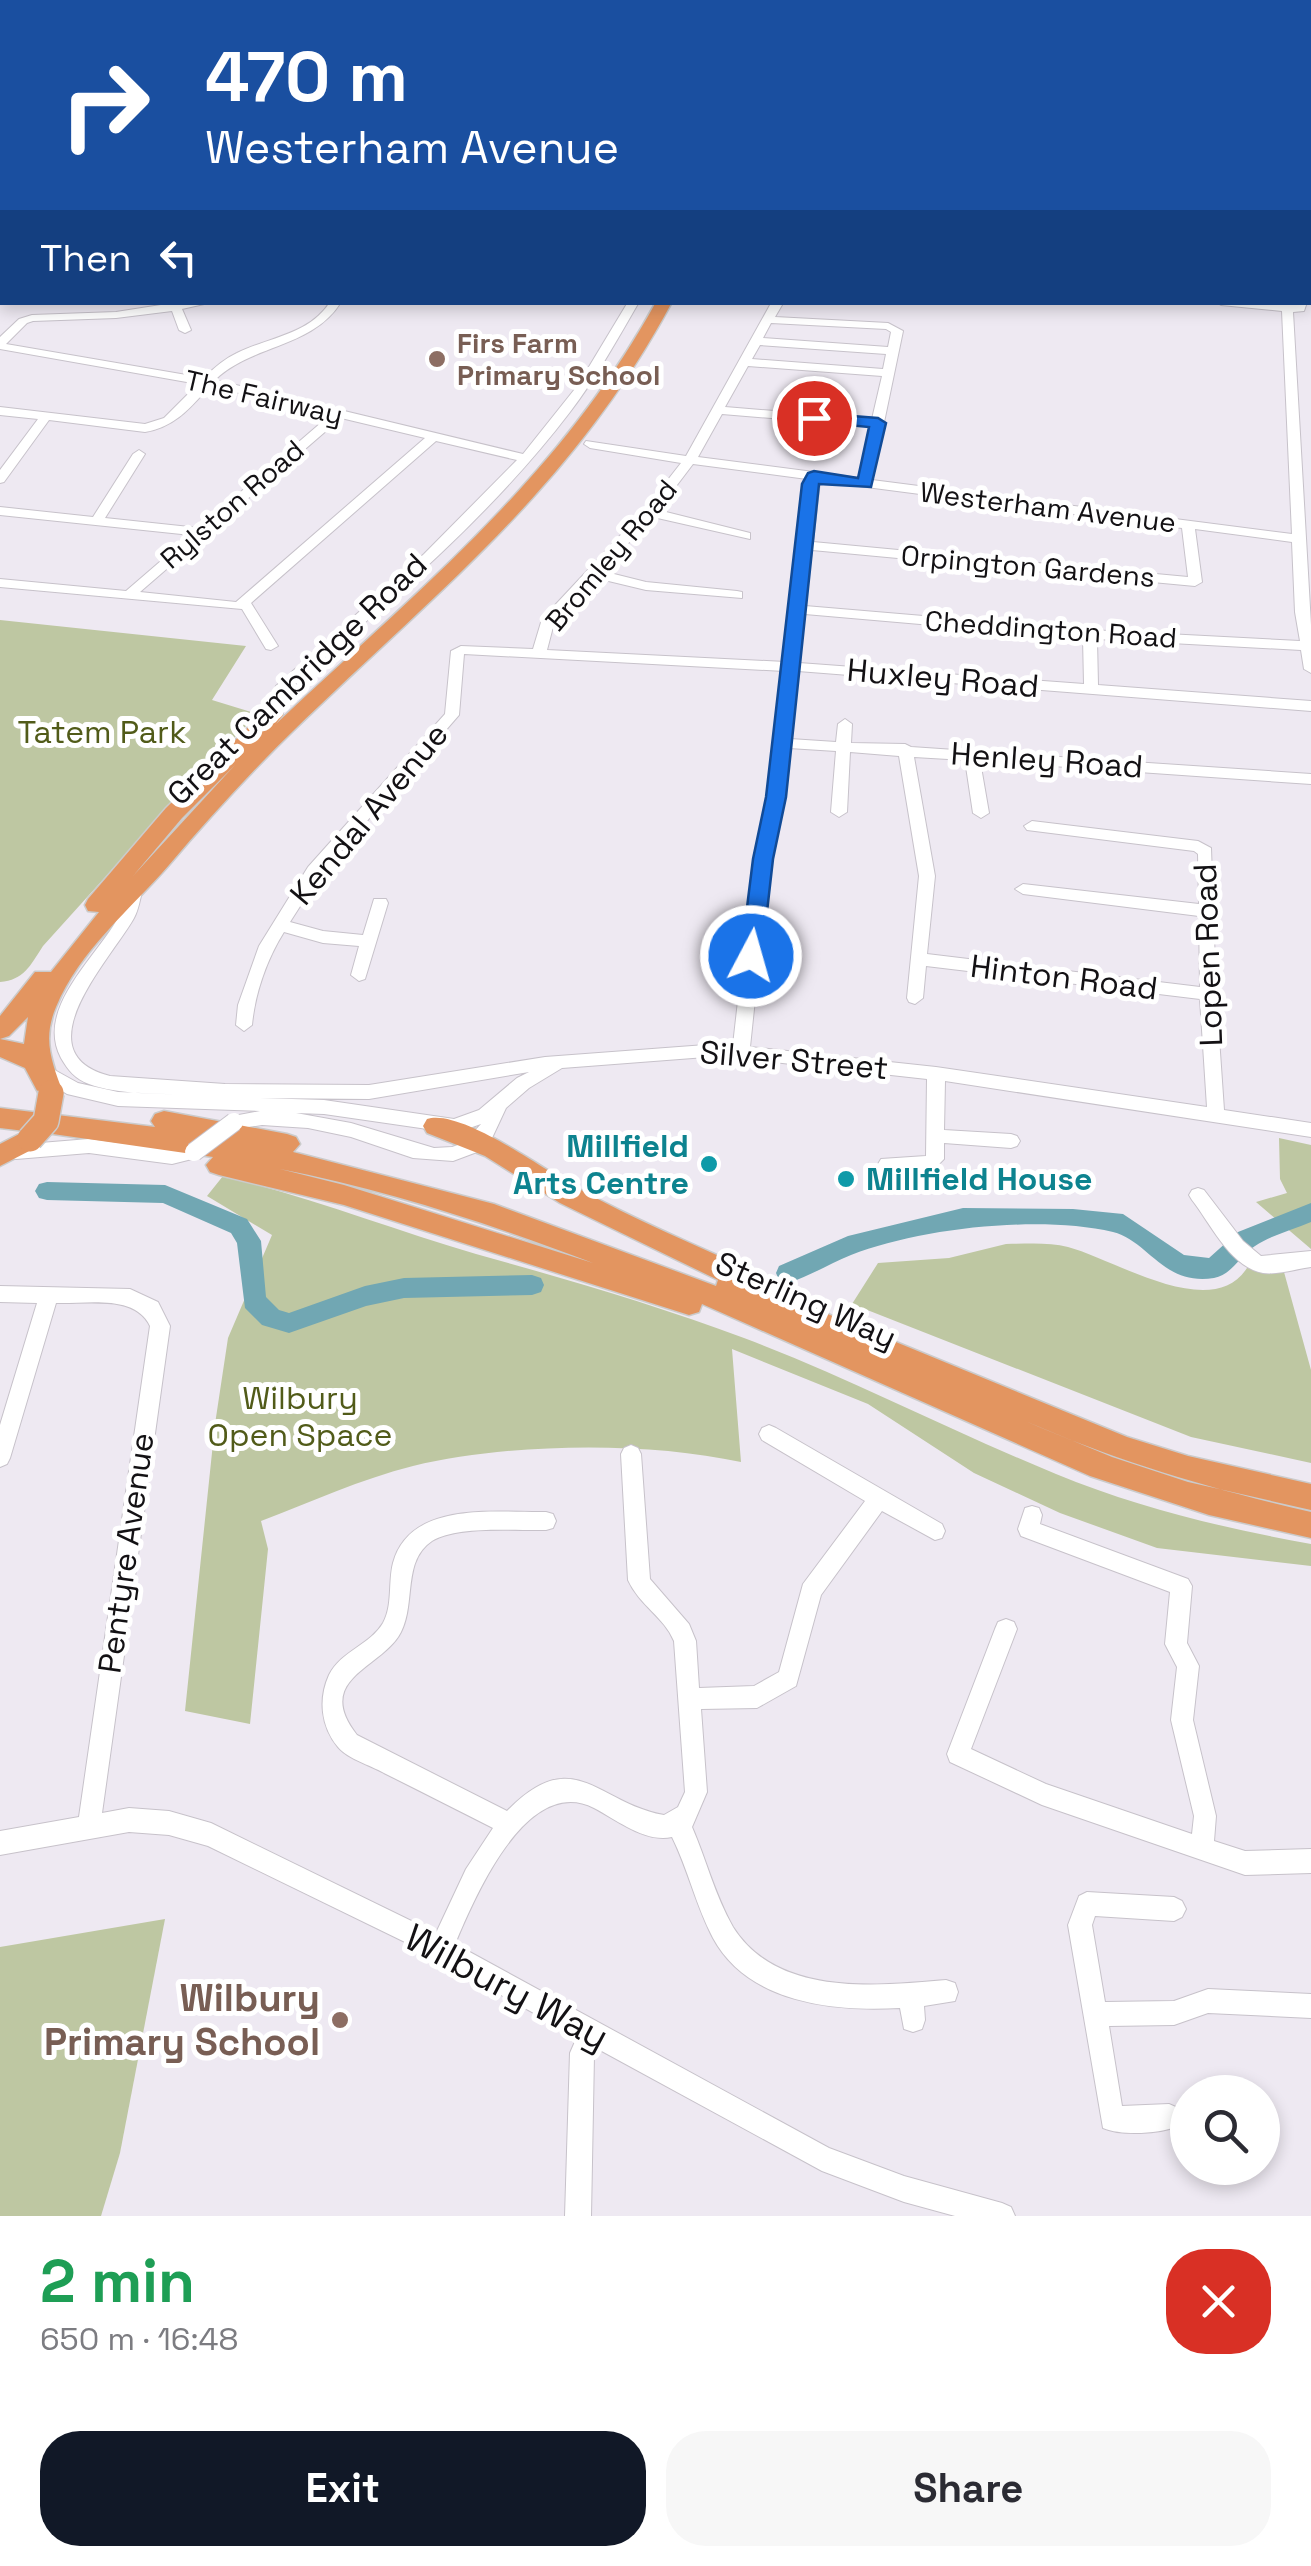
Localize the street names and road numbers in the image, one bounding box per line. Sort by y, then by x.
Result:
street label: The Fairway [182,361,346,433]
street label: Rylston Road [153,432,311,576]
street label: Bromley Road [537,472,685,638]
street label: Westerham Avenue [918,473,1178,541]
street label: Orpington Gardens [900,537,1156,595]
street label: Great Cambridge Road [159,545,435,813]
street label: Cheddington Road [924,602,1178,656]
street label: Huxley Road [845,650,1041,706]
street label: Kendal Avenue [281,715,457,913]
street label: Henley Road [949,733,1145,787]
street label: Lopen Road [1185,863,1231,1047]
street label: Hinton Road [968,946,1160,1008]
street label: Silver Street [698,1032,890,1088]
street label: Sterling Way [709,1242,903,1358]
street label: Pentyre Avenue [89,1430,163,1676]
street label: Wilbury Way [397,1913,617,2061]

